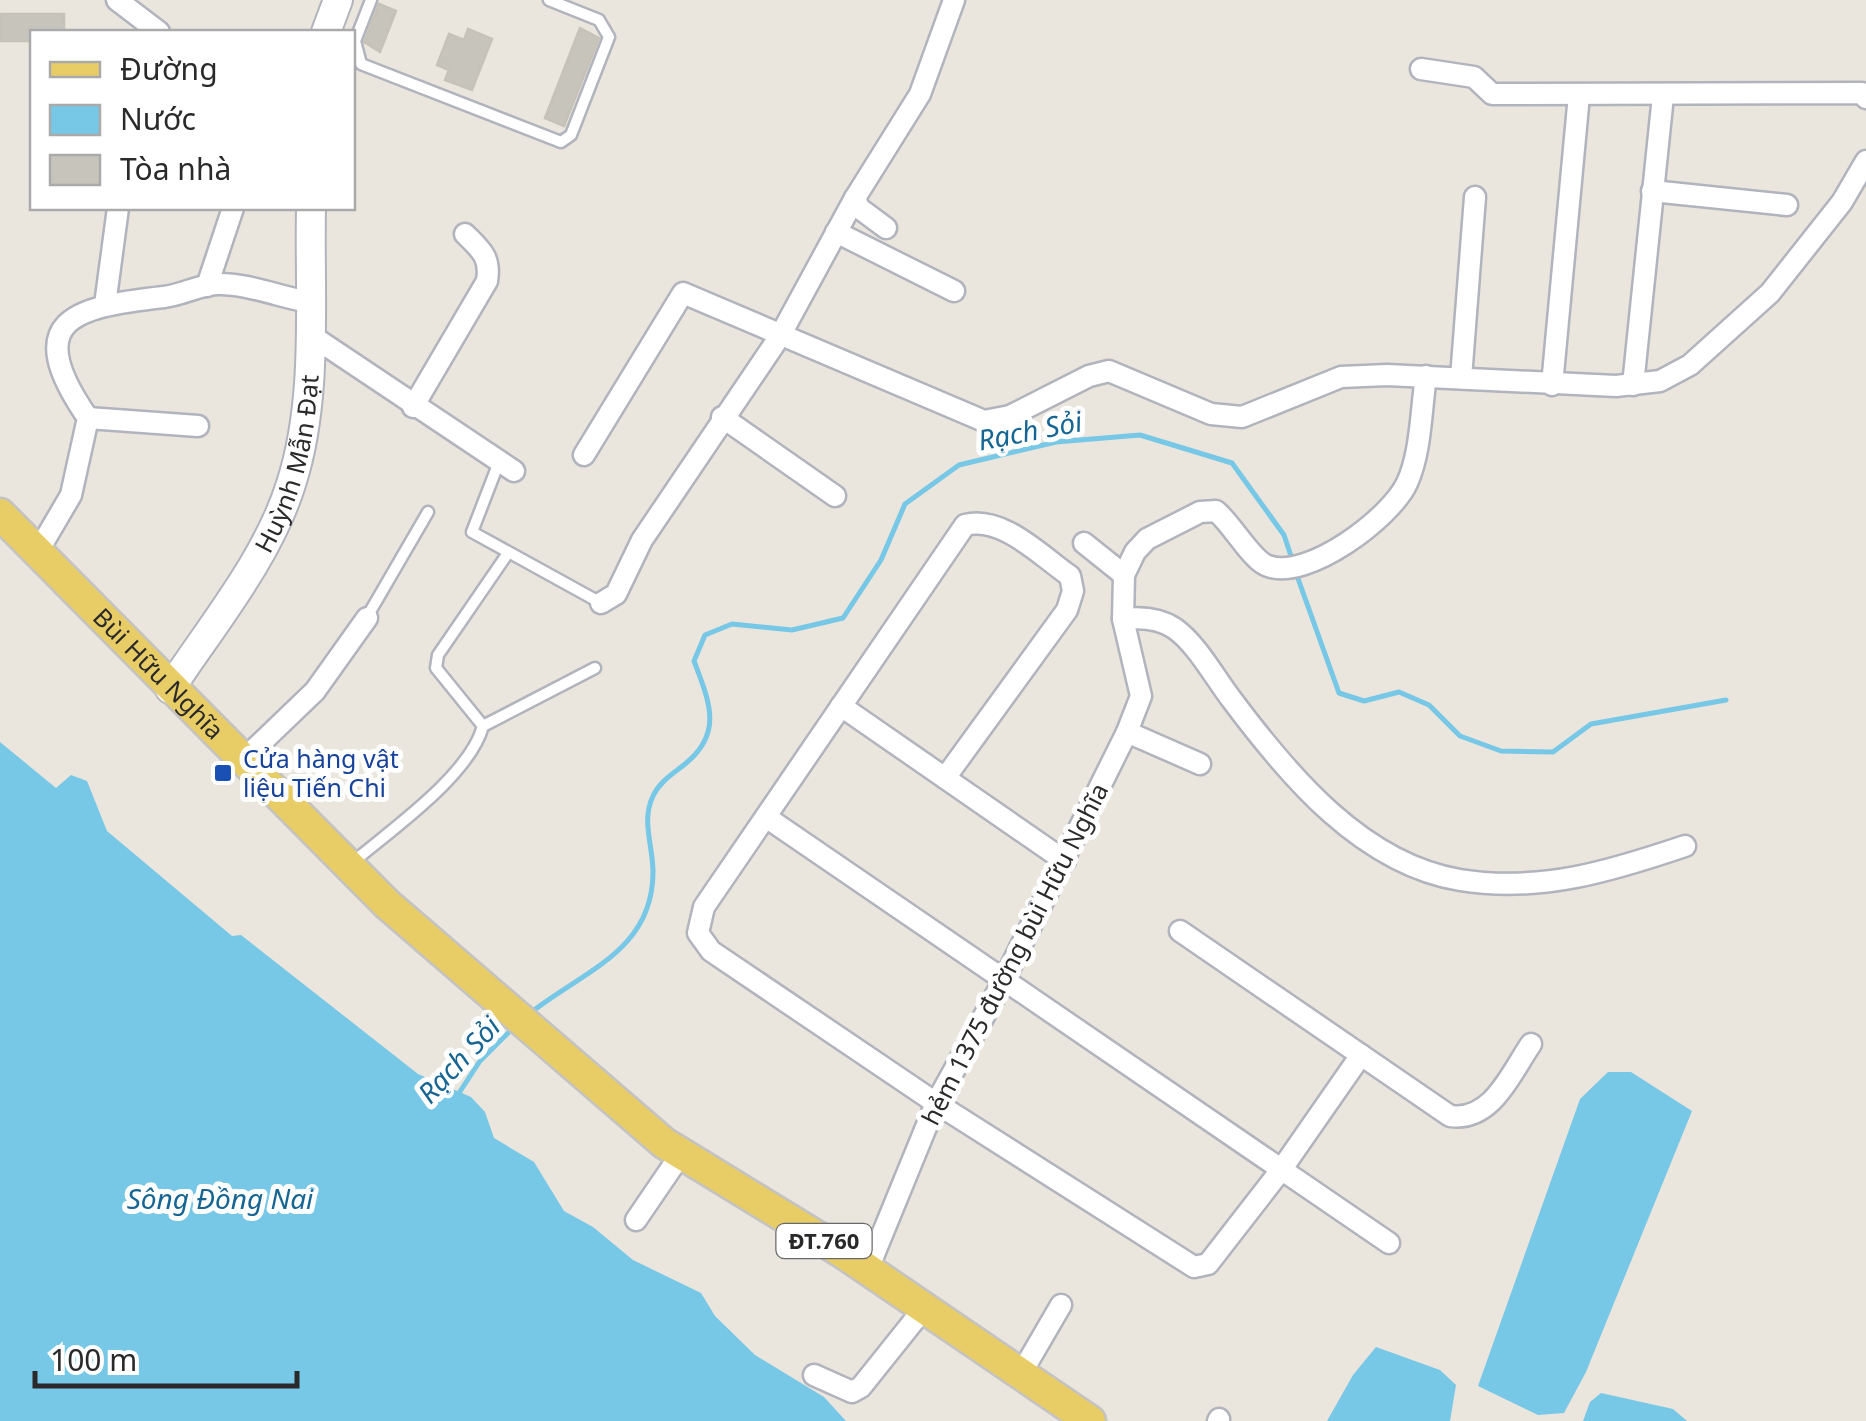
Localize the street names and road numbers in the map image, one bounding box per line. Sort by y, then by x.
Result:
street label: Huỳnh Mẫn Đạt [246,374,326,558]
street label: Bùi Hữu Nghĩa [86,600,232,746]
street label: hẻm 1375 đường bùi Hữu Nghĩa [913,777,1115,1130]
road number: ĐT.760 [776,1224,872,1258]

